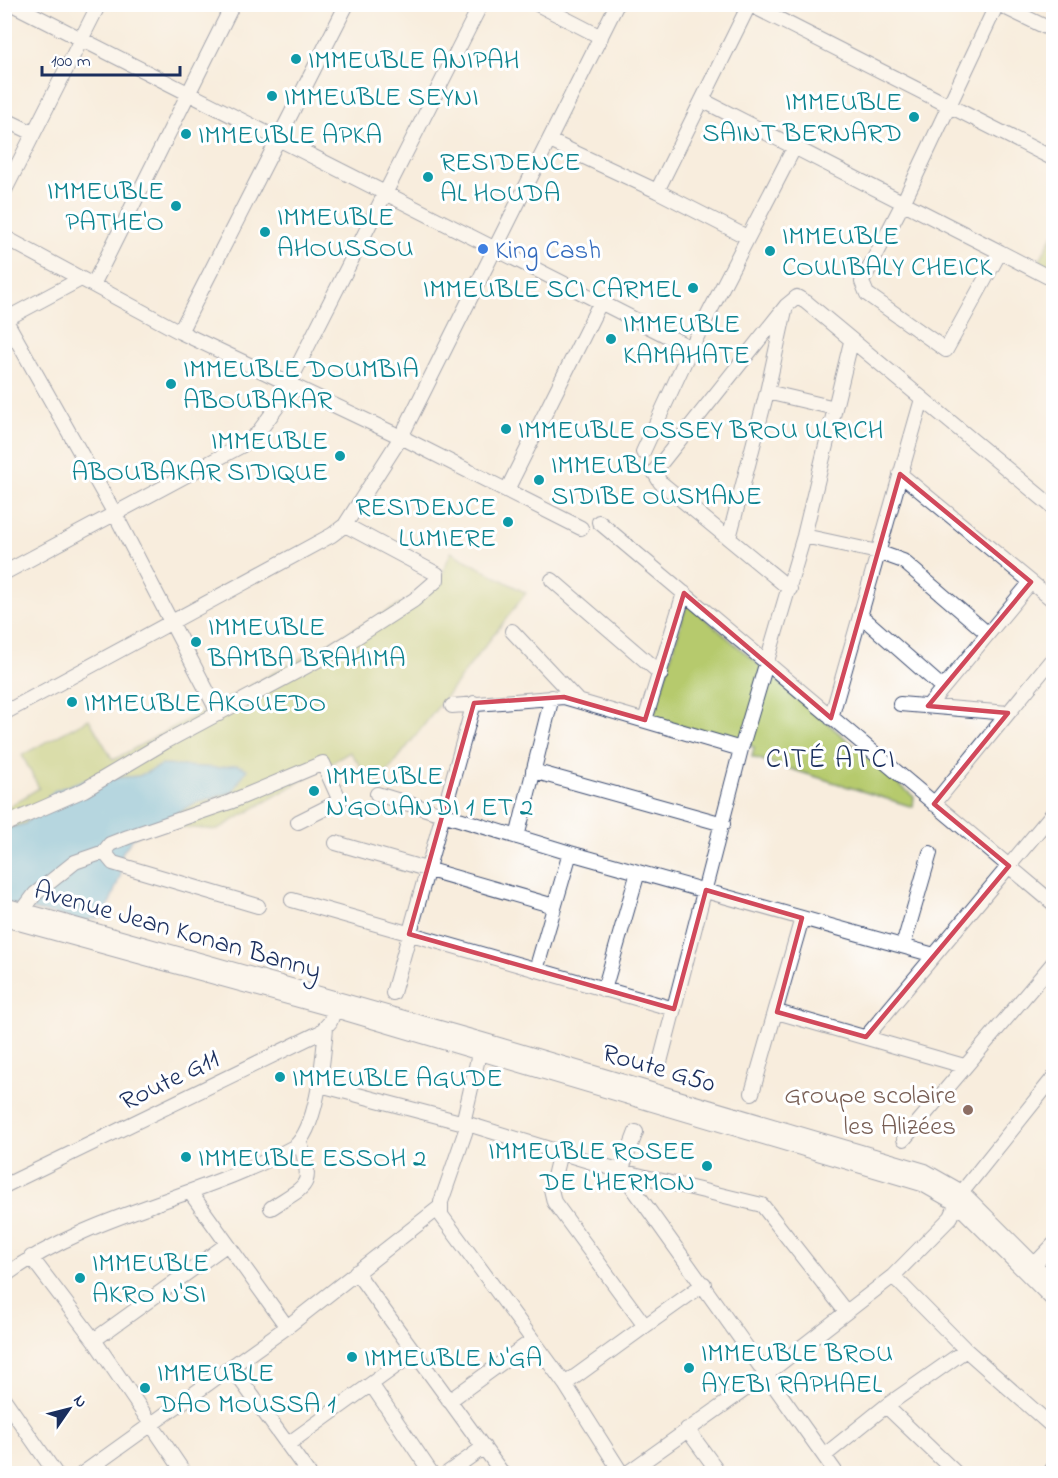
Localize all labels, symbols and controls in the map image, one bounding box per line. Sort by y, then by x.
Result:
scale bar [42,39,180,77]
place label: IMMEUBLE ANIPAH [308,42,519,81]
text: 100 m [51,49,91,75]
marker: IMMEUBLE ANIPAH [289,52,303,66]
place label: IMMEUBLE SEYNI [284,79,478,118]
place label: IMMEUBLE SAINT BERNARD [702,84,902,154]
marker: IMMEUBLE SEYNI [265,89,279,103]
marker: IMMEUBLE SAINT BERNARD [907,110,921,124]
place label: IMMEUBLE APKA [198,117,382,156]
marker: IMMEUBLE APKA [179,127,193,141]
place label: RESIDENCE AL HOUDA [440,144,581,214]
marker: RESIDENCE AL HOUDA [421,170,435,184]
place label: IMMEUBLE PATHE'O [47,173,164,243]
marker: IMMEUBLE PATHE'O [169,199,183,213]
place label: IMMEUBLE AHOUSSOU [277,199,414,269]
place label: IMMEUBLE COULIBALY CHEICK [782,218,993,288]
marker: IMMEUBLE AHOUSSOU [258,225,272,239]
place label: King Cash [495,232,601,271]
marker: King Cash [476,242,490,256]
marker: IMMEUBLE COULIBALY CHEICK [763,244,777,258]
place label: IMMEUBLE SCI CARMEL [423,271,681,310]
marker: IMMEUBLE SCI CARMEL [686,281,700,295]
place label: IMMEUBLE KAMAHATE [623,306,750,376]
marker: IMMEUBLE KAMAHATE [604,332,618,346]
place label: IMMEUBLE DOUMBIA ABOUBAKAR [183,351,419,421]
marker: IMMEUBLE DOUMBIA ABOUBAKAR [164,377,178,391]
place label: IMMEUBLE OSSEY BROU ULRICH [518,412,884,451]
marker: IMMEUBLE OSSEY BROU ULRICH [499,422,513,436]
place label: IMMEUBLE ABOUBAKAR SIDIQUE [72,423,328,493]
place label: IMMEUBLE SIDIBE OUSMANE [551,447,762,517]
marker: IMMEUBLE ABOUBAKAR SIDIQUE [333,449,347,463]
marker: IMMEUBLE SIDIBE OUSMANE [532,473,546,487]
place label: RESIDENCE LUMIERE [355,489,496,559]
marker: RESIDENCE LUMIERE [501,515,515,529]
place label: IMMEUBLE BAMBA BRAHIMA [207,609,406,679]
marker: IMMEUBLE BAMBA BRAHIMA [189,635,203,649]
place label: IMMEUBLE AKOUEDO [84,685,326,724]
marker: IMMEUBLE AKOUEDO [65,695,79,709]
district label: CITÉ ATCI [766,740,896,781]
place label: IMMEUBLE N'GOUANDI 1 ET 2 [326,758,533,828]
marker: IMMEUBLE N'GOUANDI 1 ET 2 [307,784,321,798]
street label: Avenue Jean Konan Banny [29,872,325,991]
street label: Route G50 [597,1035,720,1104]
street label: Route G11 [114,1040,226,1122]
place label: IMMEUBLE AGUDE [292,1060,503,1099]
marker: IMMEUBLE AGUDE [273,1070,287,1084]
place label: Groupe scolaire les Alizées [784,1077,957,1147]
marker: Groupe scolaire les Alizées [961,1103,975,1117]
place label: IMMEUBLE ROSEE DE L'HERMON [488,1133,695,1203]
place label: IMMEUBLE ESSOH 2 [198,1140,426,1179]
marker: IMMEUBLE ESSOH 2 [179,1150,193,1164]
marker: IMMEUBLE ROSEE DE L'HERMON [700,1159,714,1173]
place label: IMMEUBLE AKRO N'SI [92,1245,209,1315]
marker: IMMEUBLE AKRO N'SI [73,1271,87,1285]
place label: IMMEUBLE BROU AYEBI RAPHAEL [701,1335,893,1405]
place label: IMMEUBLE N'GA [364,1340,542,1379]
marker: IMMEUBLE N'GA [345,1350,359,1364]
place label: IMMEUBLE DAO MOUSSA 1 [156,1355,336,1425]
marker: IMMEUBLE BROU AYEBI RAPHAEL [682,1361,696,1375]
north arrow [39,1379,99,1439]
marker: IMMEUBLE DAO MOUSSA 1 [138,1381,152,1395]
text: N [67,1390,93,1413]

